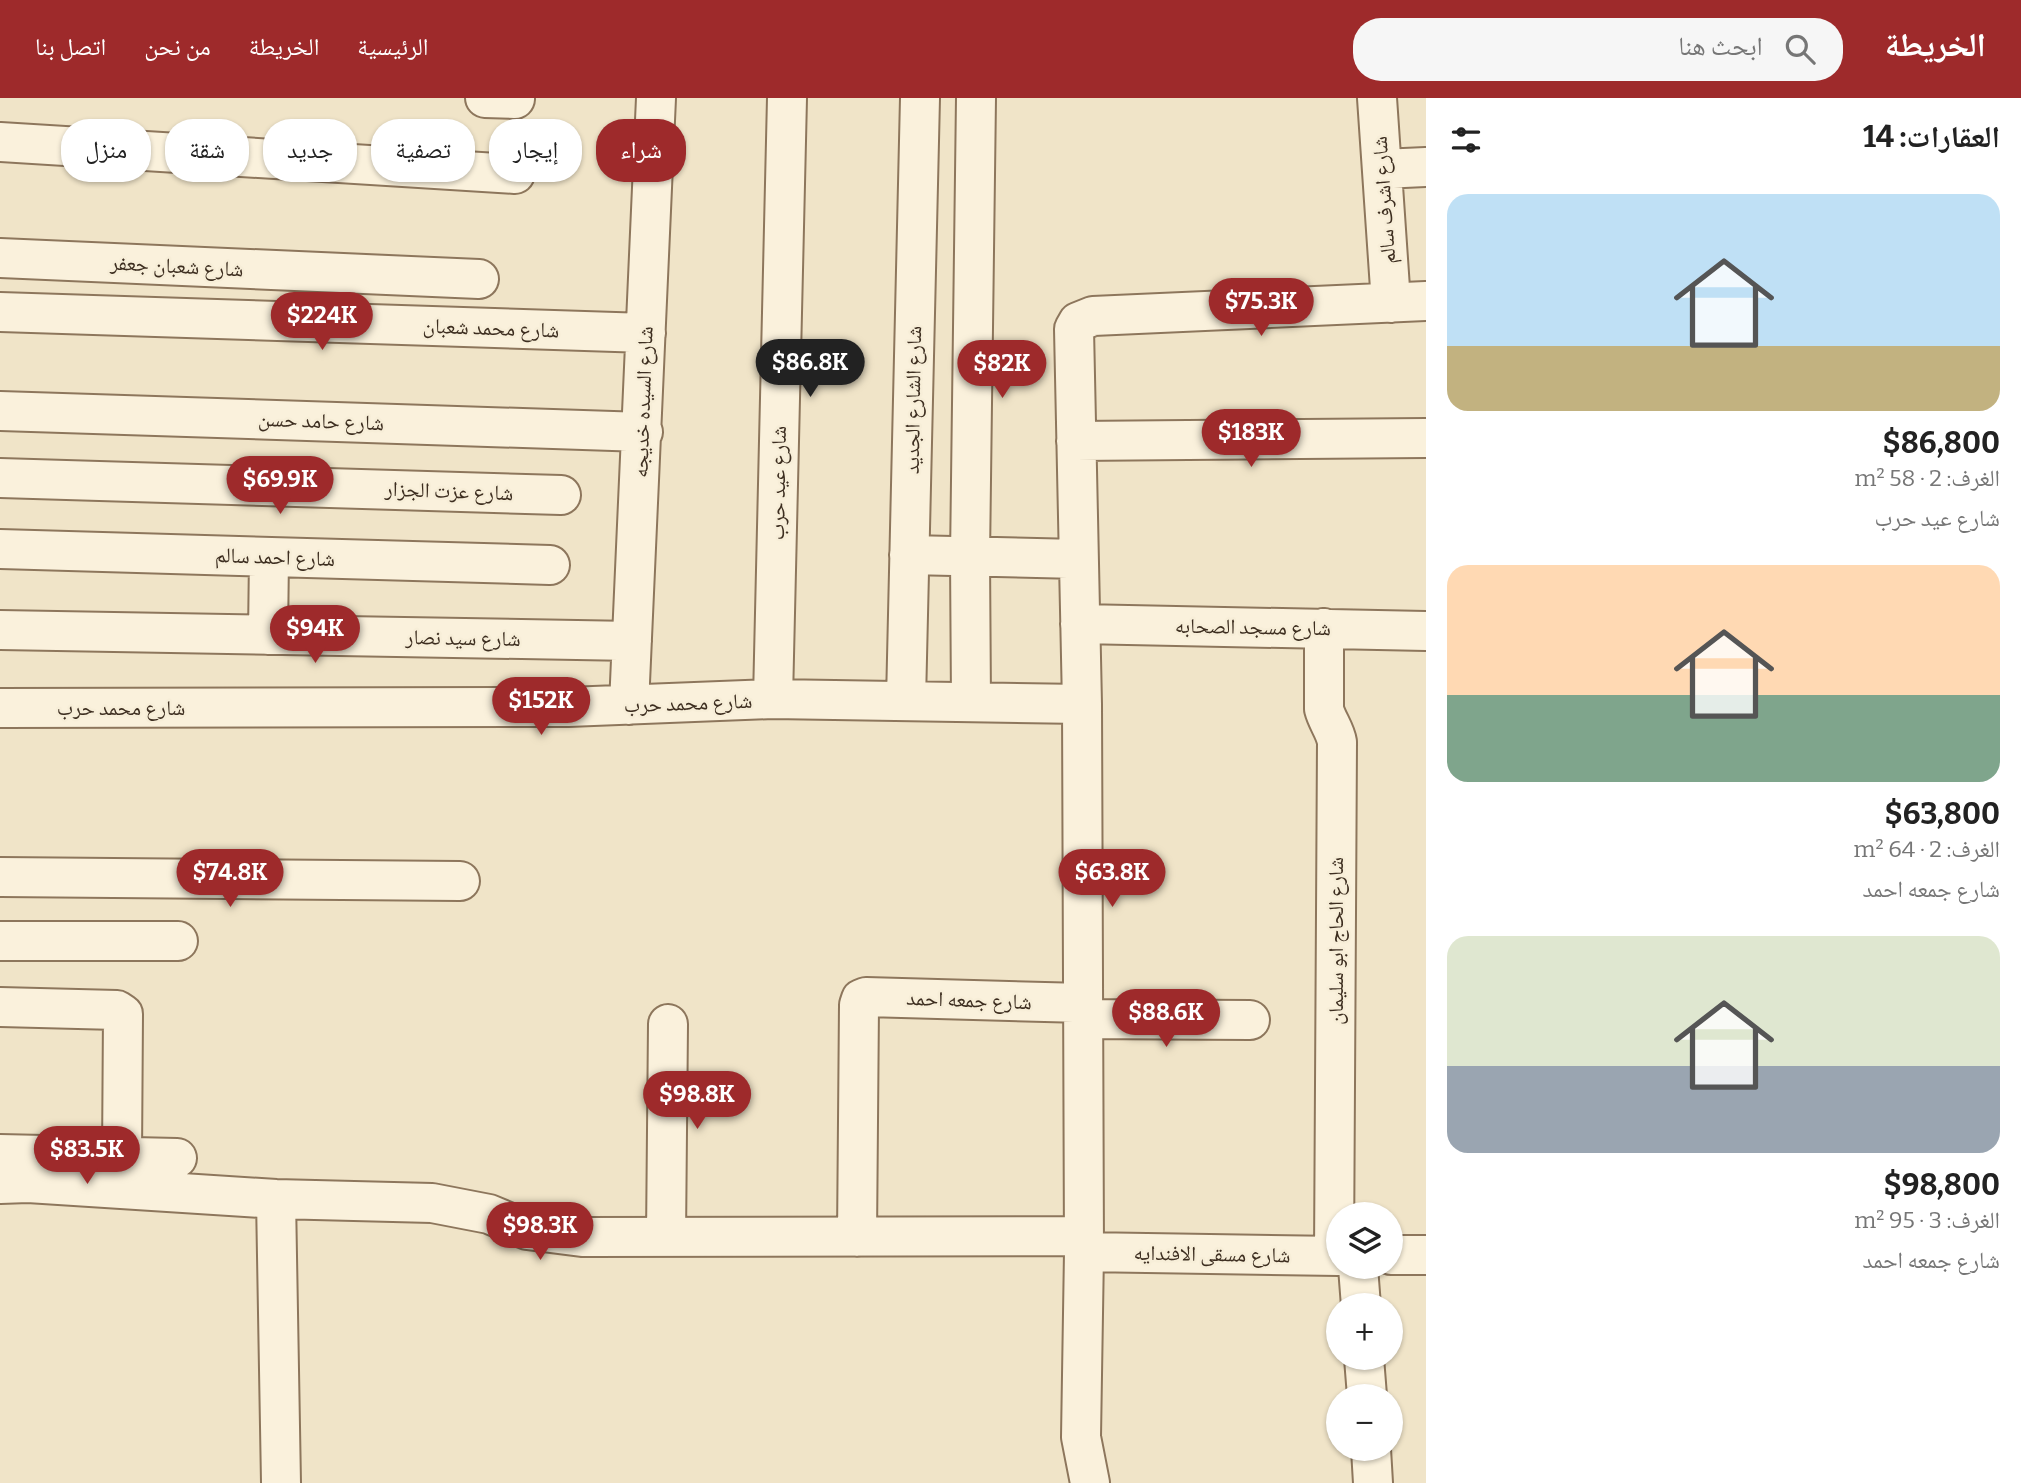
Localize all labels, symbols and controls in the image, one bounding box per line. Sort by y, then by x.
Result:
search box [1353,18,1843,81]
text: الخريطة [1885,25,1986,65]
icon: search [1781,30,1819,68]
text: ابحث هنا [1678,31,1763,62]
text: اتصل بنا [35,33,106,61]
text: من نحن [144,33,211,61]
text: الخريطة [249,33,319,61]
text: الرئيسية [357,33,429,61]
chip: منزل [61,119,151,182]
chip: شقة [165,119,249,182]
chip: جديد [263,119,357,182]
chip: تصفية [371,119,475,182]
chip: إيجار [489,119,582,182]
chip: شراء [596,119,686,182]
text: العقارات: 14 [1863,119,2000,155]
icon: filters [1447,121,1485,159]
street label: شارع اشرف سالم [1367,135,1402,265]
icon: home [1661,240,1787,366]
street label: شارع شعبان جعفر [109,249,244,282]
pin: $75.3K [1204,278,1318,338]
text: $75.3K [1225,287,1297,315]
pin: $224K [273,292,371,352]
text: $224K [287,301,357,329]
street label: شارع محمد شعبان [422,313,560,343]
street label: شارع السيده خديجه [627,326,659,478]
street label: شارع الشارع الجديد [899,326,927,474]
pin: $86.8K [753,340,867,399]
pin: $82K [961,341,1043,400]
text: $86.8K [772,348,848,376]
text: $82K [973,349,1031,377]
street label: شارع حامد حسن [258,406,384,436]
pin: $183K [1202,410,1300,469]
text: $183K [1218,418,1284,446]
text: $86,800 [1883,425,2000,461]
street label: شارع عيد حرب [764,426,792,540]
pin: $69.9K [223,456,337,516]
text: الغرف: 2 · 58 m² [1854,464,2000,492]
text: $69.9K [243,465,317,493]
street label: شارع عزت الجزار [383,476,514,506]
text: شارع عيد حرب [1875,504,2000,532]
street label: شارع احمد سالم [215,542,335,573]
pin: $94K [274,606,356,665]
icon: home [1661,611,1787,737]
street label: شارع مسجد الصحابه [1175,613,1331,641]
text: $94K [286,614,344,642]
street label: شارع سيد نصار [404,624,521,652]
pin: $152K [492,678,590,737]
text: $152K [508,686,574,714]
street label: شارع محمد حرب [623,688,753,718]
street label: شارع محمد حرب [57,695,185,721]
text: $63,800 [1885,796,2000,832]
text: الغرف: 2 · 64 m² [1854,835,2000,863]
pin: $74.8K [173,850,287,909]
pin: $63.8K [1055,850,1169,909]
street label: شارع الحاج ابو سليمان [1323,857,1349,1025]
text: $74.8K [193,858,267,886]
text: $63.8K [1074,858,1150,886]
text: شارع جمعه احمد [1863,875,2000,903]
icon: home [1661,982,1787,1108]
street label: شارع جمعه احمد [906,985,1032,1015]
pin: $88.6K [1109,990,1223,1049]
text: $88.6K [1128,998,1204,1026]
pin: $98.8K [640,1072,754,1131]
text: $98.8K [659,1080,735,1108]
pin: $83.5K [30,1126,144,1186]
text: $83.5K [50,1135,124,1163]
text: $98,800 [1884,1167,2000,1203]
pin: $98.3K [483,1202,597,1262]
map controls [1326,1202,1403,1461]
button: layers [1326,1202,1403,1279]
text: الغرف: 3 · 95 m² [1854,1206,2000,1234]
text: $98.3K [502,1211,578,1239]
street label: شارع مسقى الافندايه [1133,1240,1291,1268]
text: شارع جمعه احمد [1863,1246,2000,1274]
button: + [1326,1293,1403,1370]
button: − [1326,1384,1403,1461]

